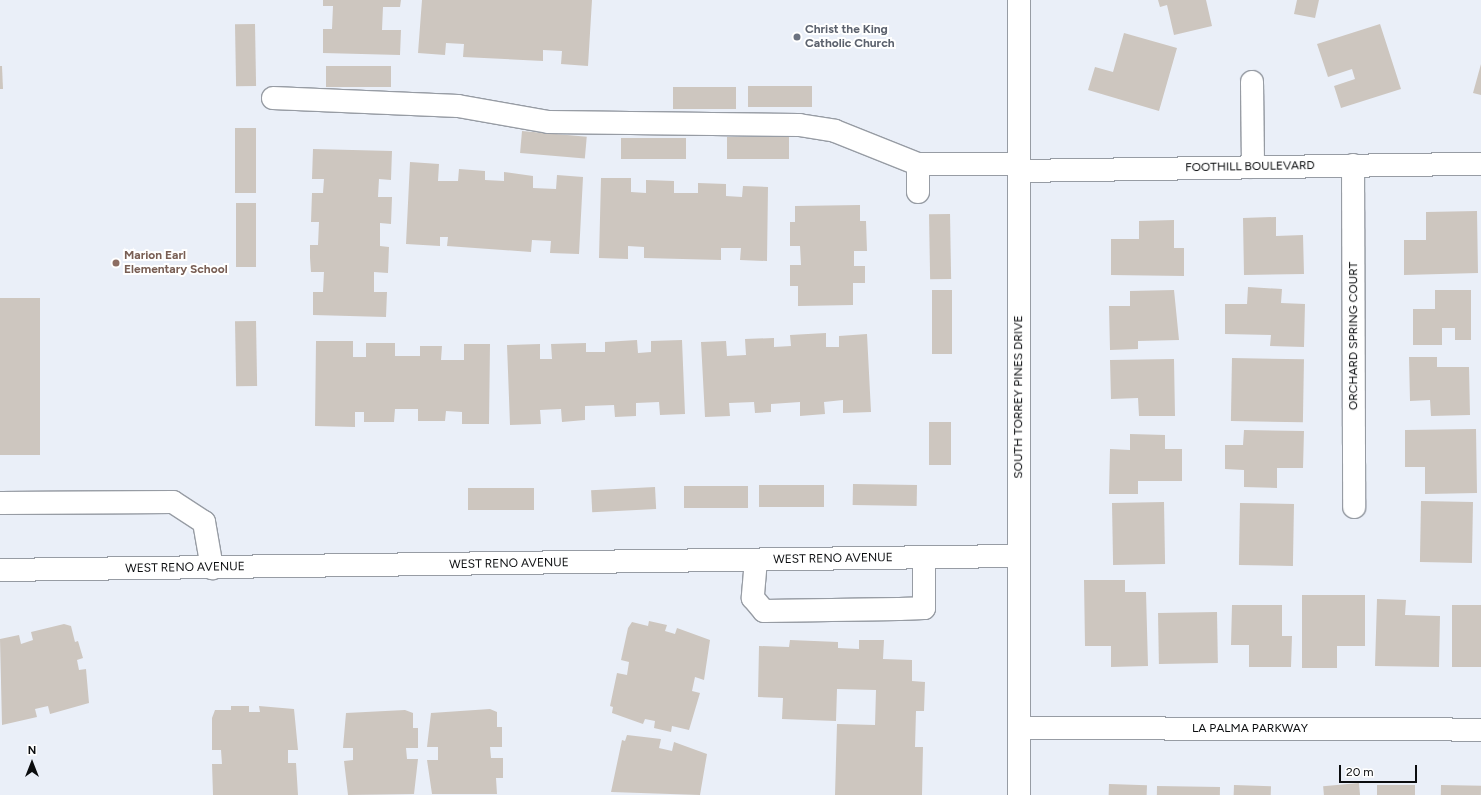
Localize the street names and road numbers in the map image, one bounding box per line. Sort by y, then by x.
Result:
street label: FOOTHILL BOULEVARD [1185,159,1315,175]
street label: ORCHARD SPRING COURT [1347,262,1361,410]
street label: SOUTH TORREY PINES DRIVE [1012,315,1026,479]
street label: WEST RENO AVENUE [773,551,893,567]
street label: WEST RENO AVENUE [449,556,569,572]
street label: WEST RENO AVENUE [125,560,245,576]
street label: LA PALMA PARKWAY [1192,722,1308,736]

